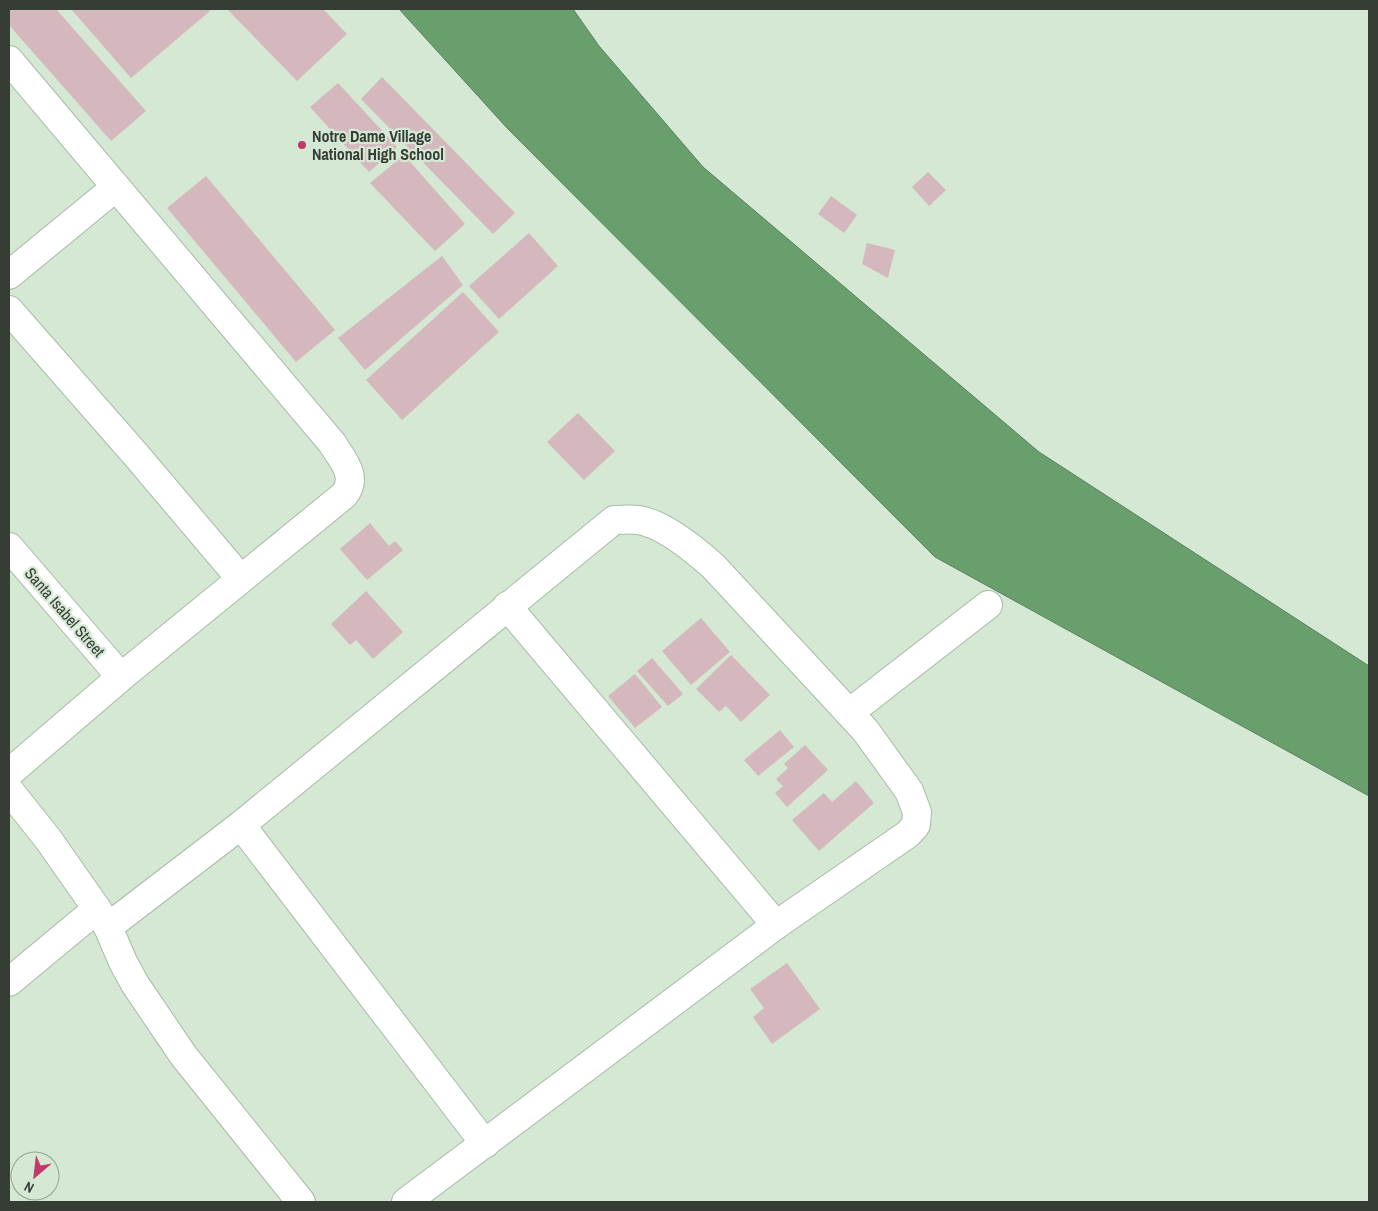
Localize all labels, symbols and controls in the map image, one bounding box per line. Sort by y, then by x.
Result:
place label: Notre Dame Village National High School [312,125,444,165]
marker: Notre Dame Village National High School [296,139,308,151]
street label: Santa Isabel Street [20,563,110,662]
north arrow [10,1151,60,1201]
text: N [21,1178,37,1197]

